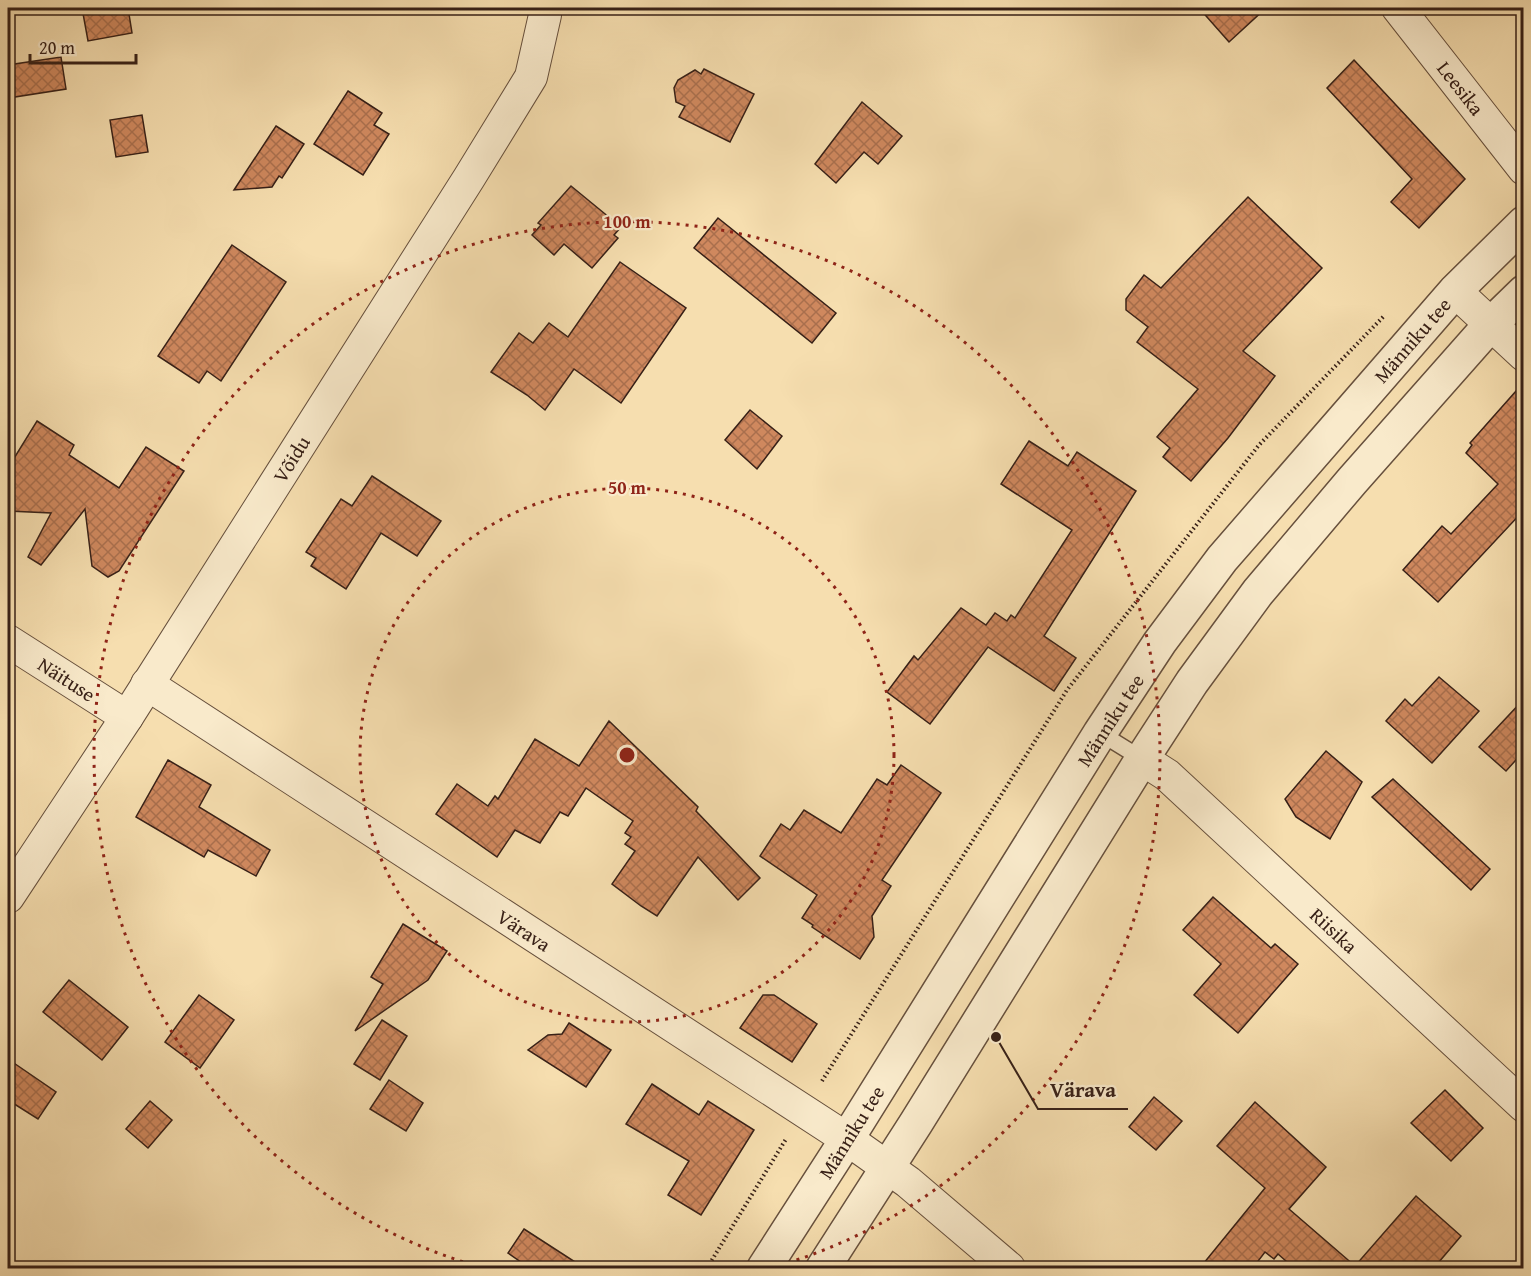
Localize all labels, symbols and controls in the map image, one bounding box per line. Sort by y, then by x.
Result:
scale bar [30,27,136,65]
text: 20 m [39,34,75,61]
street label: Leesika [1431,55,1492,122]
text: 100 m [603,208,651,235]
street label: Männiku tee [1367,291,1457,389]
street label: Võidu [265,430,317,488]
text: 50 m [608,474,647,501]
street label: Näituse [33,650,101,708]
street label: Männiku tee [1069,668,1151,772]
centre of rings [617,745,637,765]
street label: Riisika [1304,900,1365,960]
street label: Värava [491,902,557,958]
callout: Värava [1038,1070,1128,1109]
text: Värava [1050,1074,1116,1105]
street label: Männiku tee [811,1080,891,1184]

